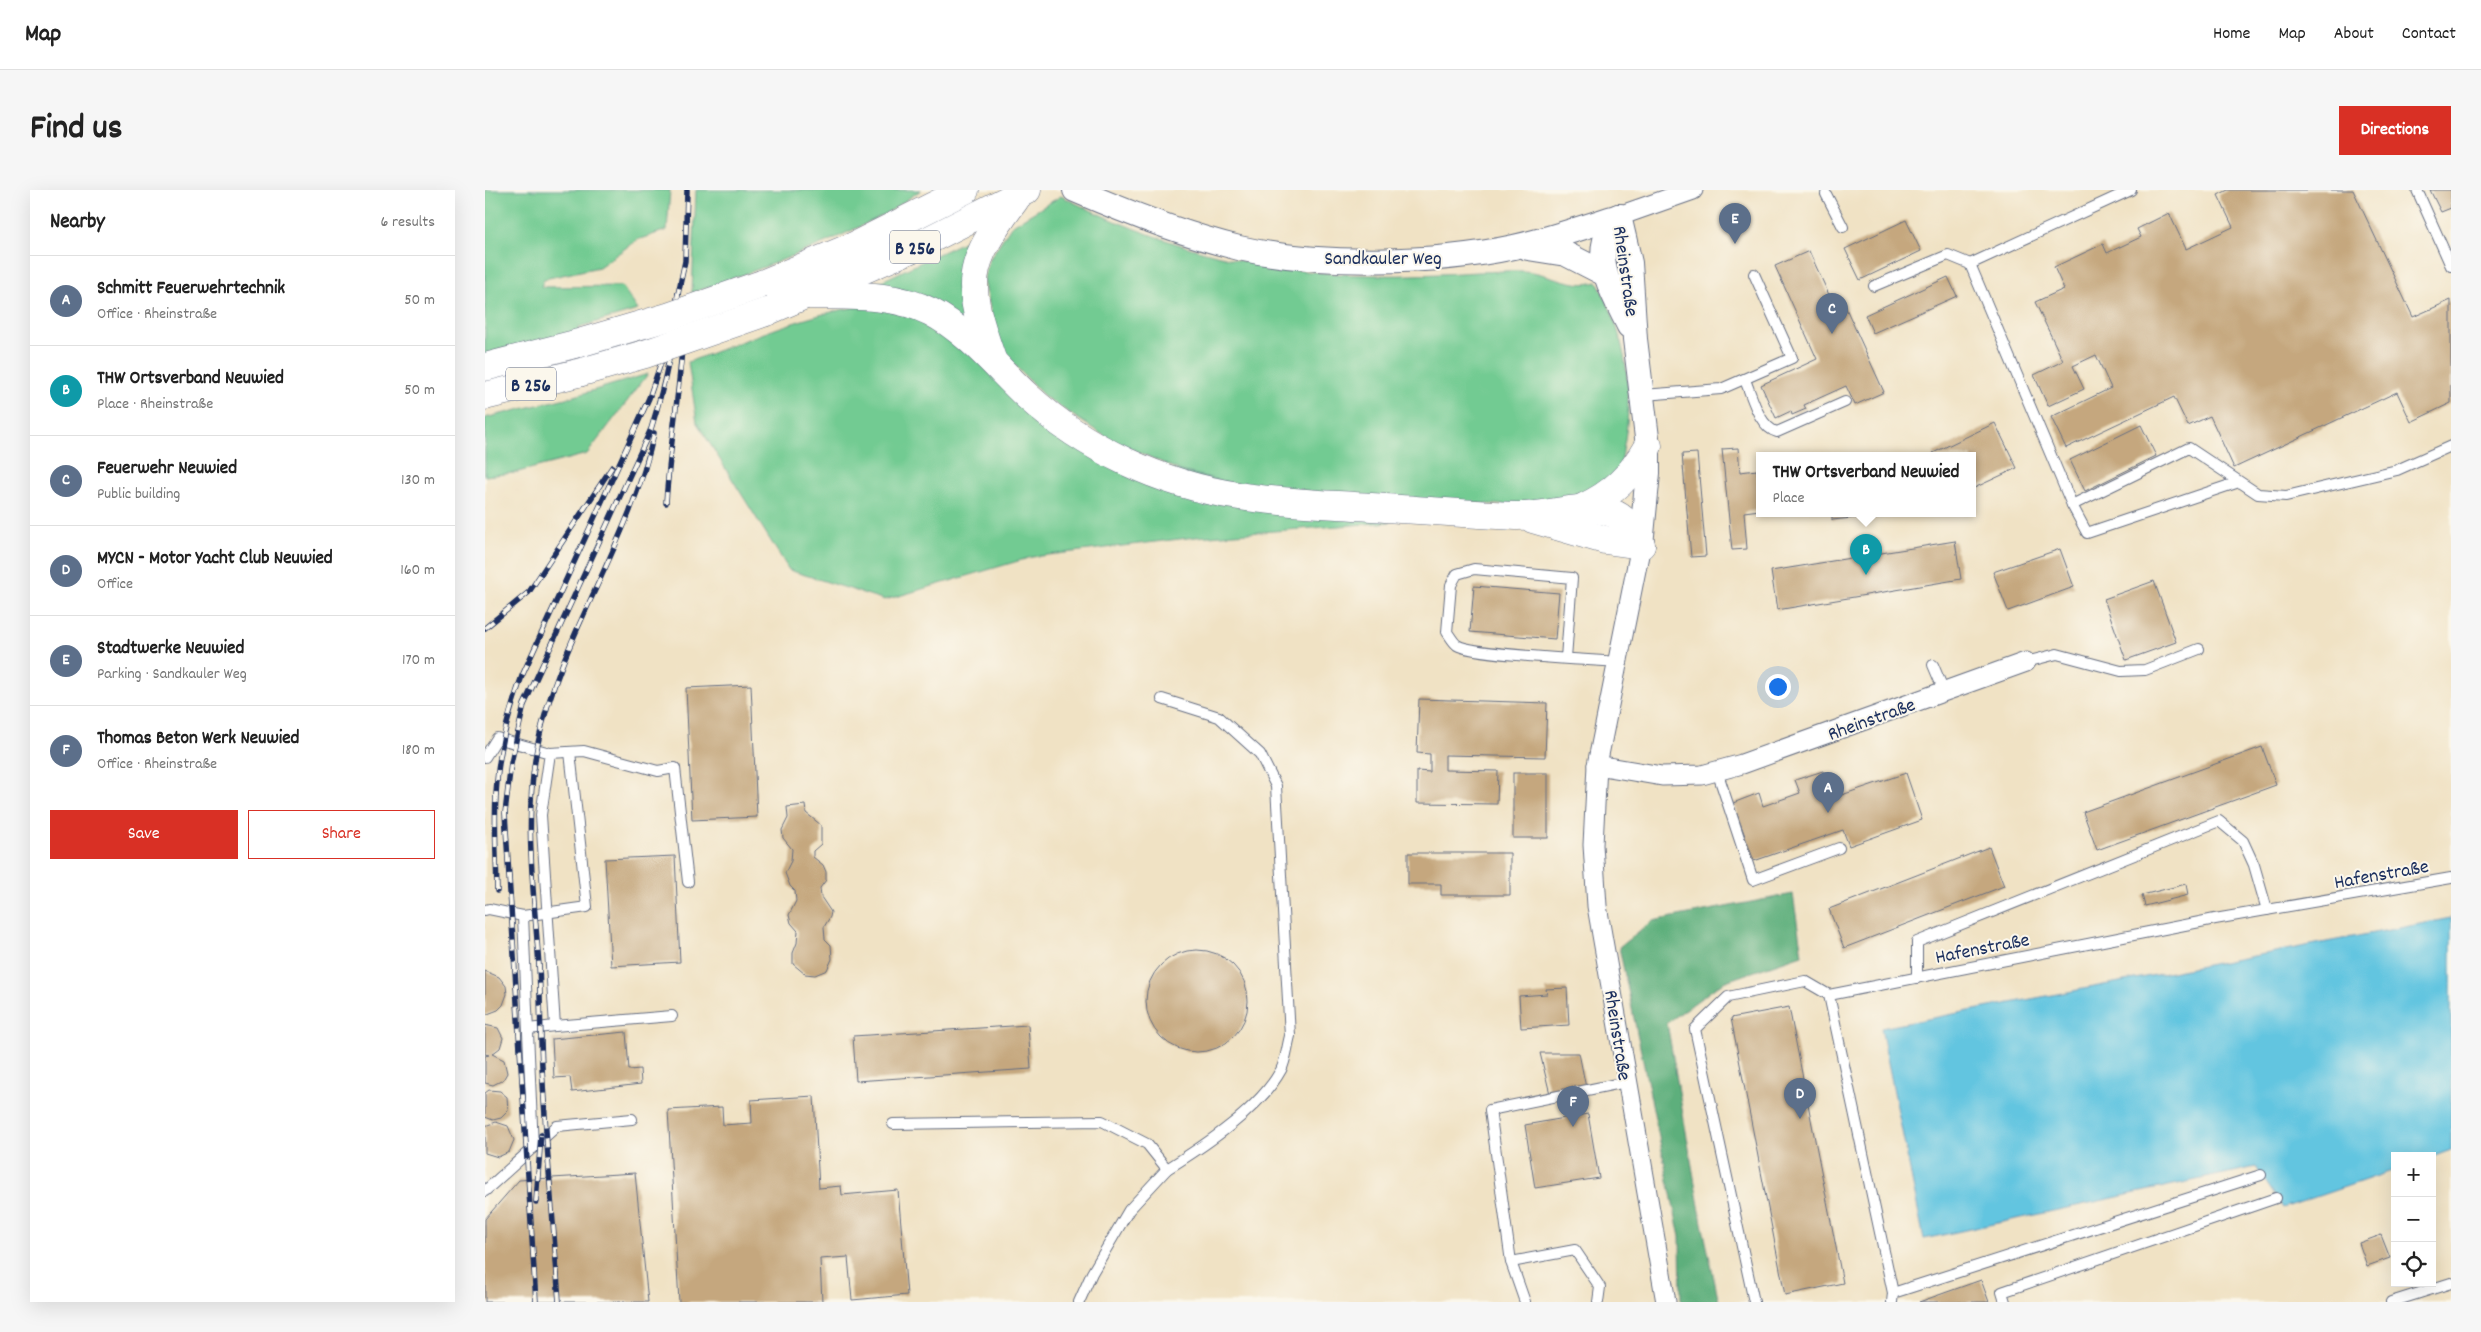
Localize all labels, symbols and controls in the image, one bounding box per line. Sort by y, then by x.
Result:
text: Map [25,18,61,52]
text: Home [2213,22,2250,47]
text: Map [2278,22,2306,47]
text: About [2334,22,2374,47]
text: Contact [2402,22,2456,47]
text: Find us [30,105,122,155]
button: Directions [2339,106,2451,155]
pin: E [1719,203,1751,244]
text: Nearby [50,208,105,238]
text: 6 results [380,211,435,234]
street label: Rheinstraße [1604,224,1644,319]
road number: B 256 [890,231,940,264]
street label: Sandkauler Weg [1324,246,1442,274]
text: Schmitt Feuerwehrtechnik [97,276,285,303]
text: A [62,289,70,312]
text: 50 m [404,289,435,312]
pin: C [1816,293,1848,334]
text: Office · Rheinstraße [97,303,217,326]
text: THW Ortsverband Neuwied [97,366,284,393]
road number: B 256 [506,368,556,400]
text: B [62,379,70,402]
text: 50 m [404,379,435,402]
text: Place · Rheinstraße [97,393,213,416]
popup [1756,452,1976,517]
text: Feuerwehr Neuwied [97,456,237,483]
text: THW Ortsverband Neuwied [1773,460,1959,487]
text: C [62,469,70,492]
text: 130 m [401,469,435,492]
text: Public building [97,483,180,506]
text: Place [1773,487,1805,510]
pin: B [1850,534,1882,575]
text: MYCN - Motor Yacht Club Neuwied [97,546,333,573]
text: D [62,559,70,582]
text: 160 m [400,559,435,582]
text: Office [97,573,133,596]
text: Stadtwerke Neuwied [97,636,244,663]
text: E [62,649,70,672]
text: 170 m [402,649,435,672]
text: Parking · Sandkauler Weg [97,663,247,686]
your location [1765,674,1791,700]
street label: Rheinstraße [1824,692,1920,750]
text: Thomas Beton Werk Neuwied [97,726,299,753]
text: F [62,739,70,762]
text: 180 m [402,739,435,762]
text: Office · Rheinstraße [97,753,217,776]
pin: A [1812,772,1844,813]
button: Save [50,810,238,859]
button: Share [248,810,435,859]
street label: Hafenstraße [2332,854,2431,898]
street label: Hafenstraße [1933,927,2032,973]
street label: Rheinstraße [1595,988,1637,1083]
pin: D [1784,1078,1816,1119]
pin: F [1557,1086,1589,1127]
map controls [2391,1152,2436,1287]
button: + [2391,1152,2436,1197]
button: − [2391,1197,2436,1242]
button: locate [2391,1242,2436,1287]

